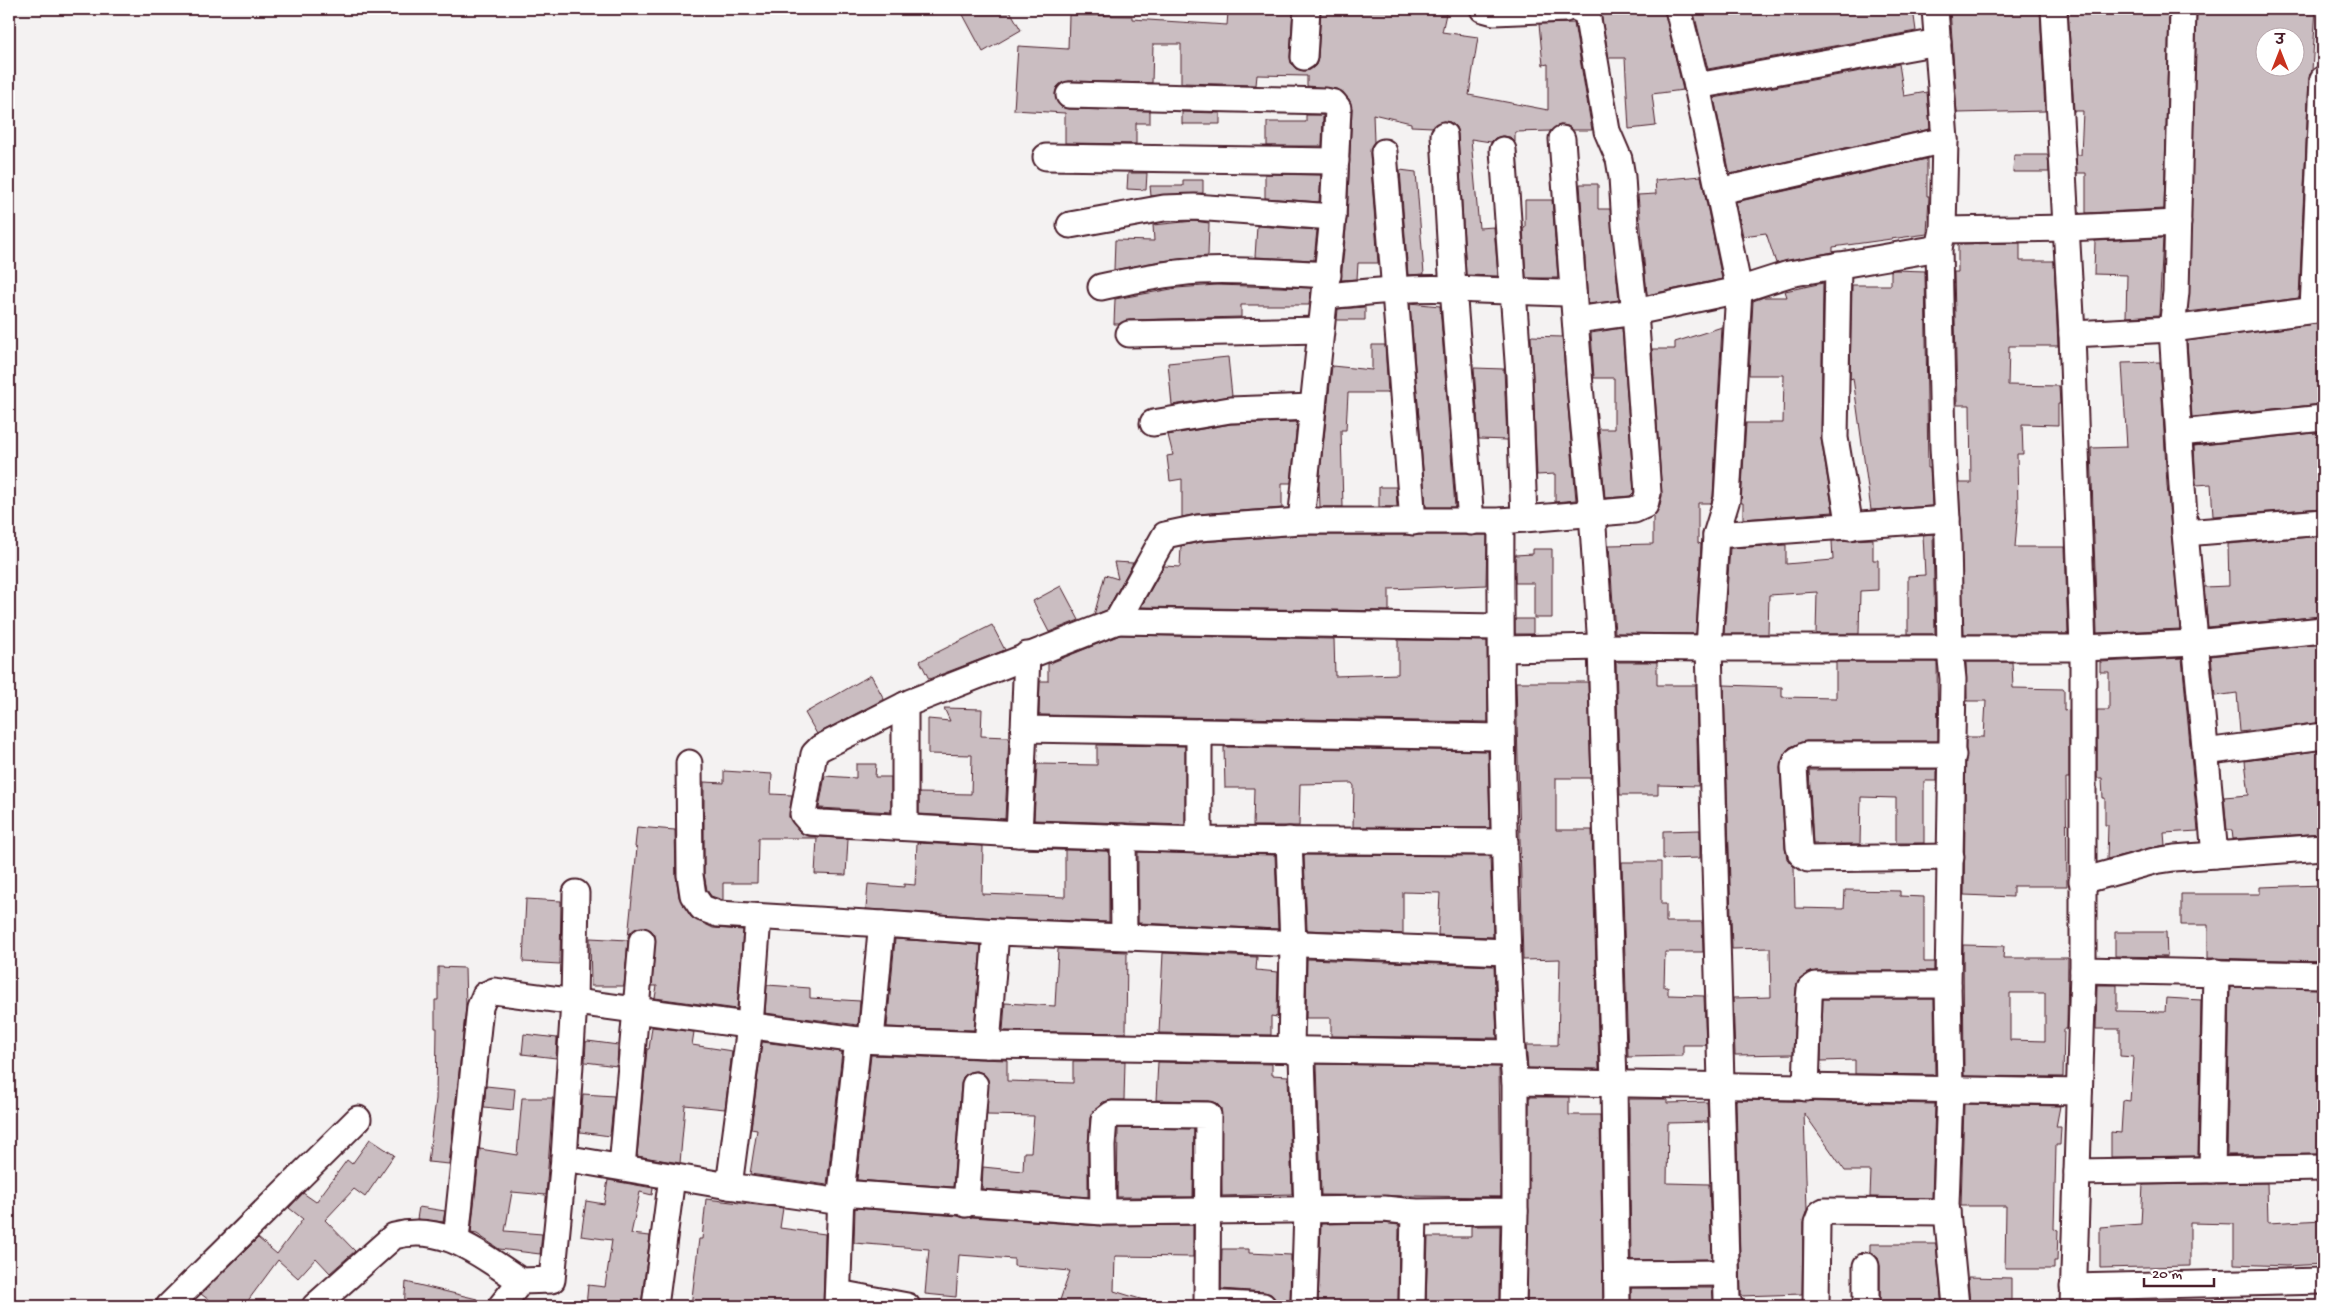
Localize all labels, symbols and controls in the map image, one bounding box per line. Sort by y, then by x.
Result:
north arrow [2254,28,2304,78]
text: उ [2273,33,2286,50]
scale bar [2144,1255,2214,1287]
text: 20 m [2152,1266,2182,1284]

